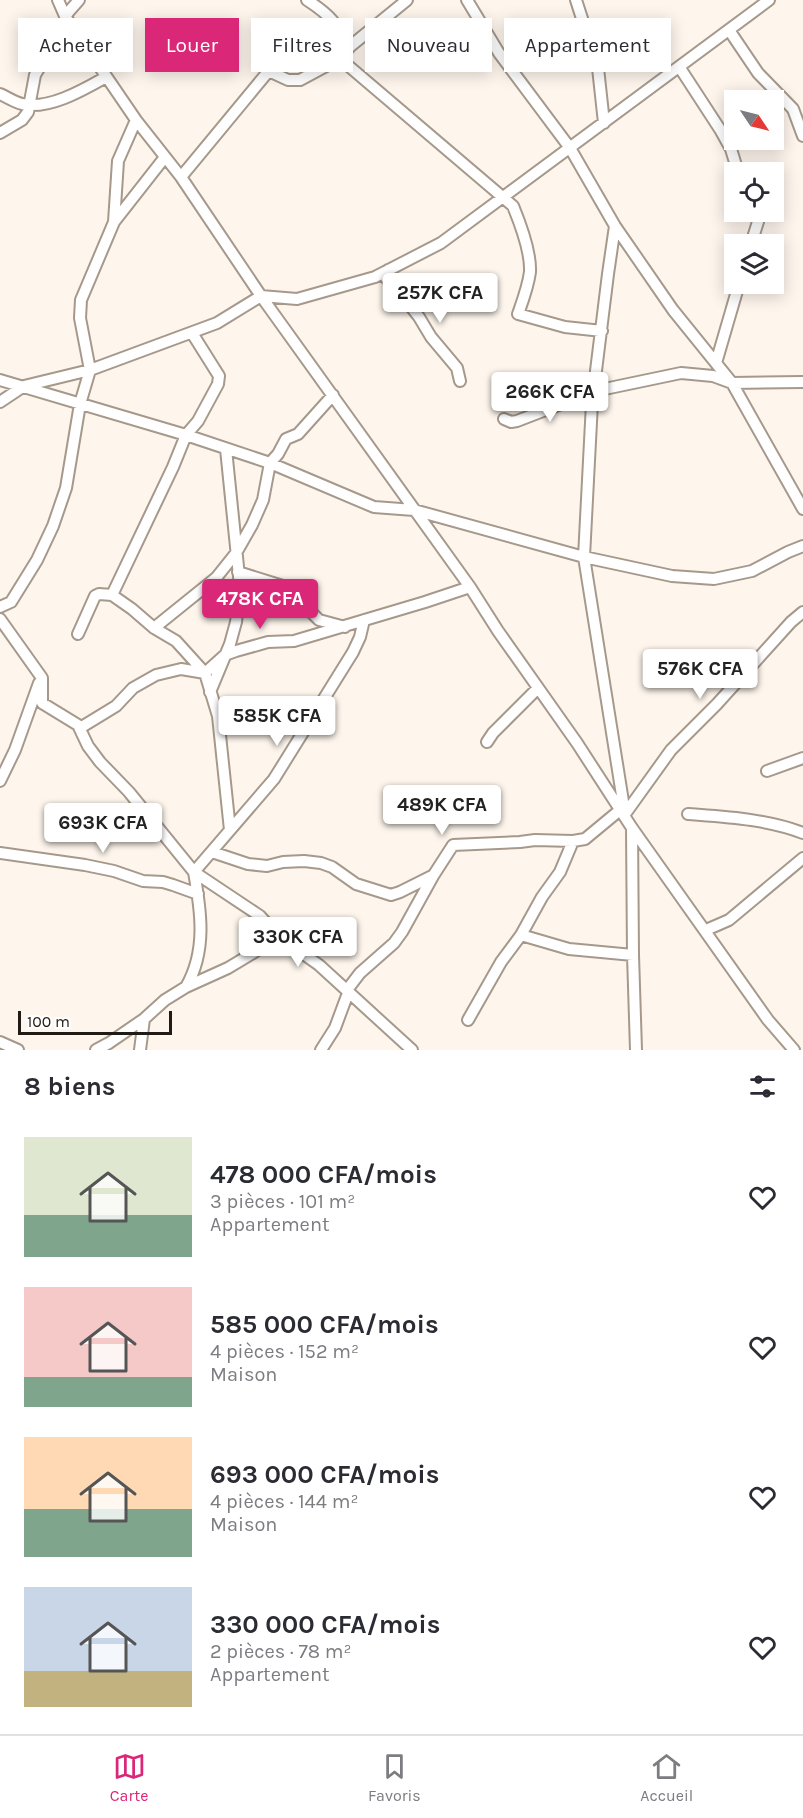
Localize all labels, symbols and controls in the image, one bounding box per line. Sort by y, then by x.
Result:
chip: Acheter [18,18,133,72]
chip: Louer [145,18,239,72]
chip: Filtres [251,18,353,72]
chip: Nouveau [365,18,492,72]
chip: Appartement [504,18,671,72]
north arrow [724,90,784,150]
map controls [724,90,784,294]
button: locate [724,162,784,222]
button: layers [724,234,784,294]
pin: 257K CFA [378,273,502,324]
text: 257K CFA [397,281,483,304]
pin: 266K CFA [488,372,612,423]
text: 266K CFA [505,380,595,403]
pin: 478K CFA [198,579,322,630]
text: 478K CFA [216,587,304,610]
pin: 576K CFA [638,649,762,700]
text: 576K CFA [657,657,743,680]
pin: 585K CFA [215,696,339,747]
text: 585K CFA [232,704,322,727]
pin: 489K CFA [380,785,504,836]
text: 489K CFA [397,793,487,816]
pin: 693K CFA [41,803,165,854]
text: 693K CFA [58,811,148,834]
pin: 330K CFA [236,917,360,968]
text: 330K CFA [253,925,343,948]
scale bar [18,1008,172,1036]
text: 100 m [27,1012,70,1031]
icon: filters [746,1070,779,1103]
text: 8 biens [24,1071,116,1102]
text: 478 000 CFA/mois [210,1159,437,1190]
icon: home [72,1161,144,1233]
icon: heart [746,1181,779,1214]
text: 3 pièces · 101 m² [210,1190,355,1213]
text: Appartement [210,1213,329,1236]
text: 585 000 CFA/mois [210,1309,439,1340]
icon: home [72,1311,144,1383]
icon: heart [746,1331,779,1364]
text: 4 pièces · 152 m² [210,1340,359,1363]
text: Maison [210,1363,277,1386]
text: 693 000 CFA/mois [210,1459,439,1490]
icon: home [72,1461,144,1533]
icon: heart [746,1481,779,1514]
text: 4 pièces · 144 m² [210,1490,358,1513]
text: Maison [210,1513,277,1536]
text: 330 000 CFA/mois [210,1609,440,1640]
icon: home [72,1611,144,1683]
icon: heart [746,1631,779,1664]
text: 2 pièces · 78 m² [210,1640,352,1663]
text: Appartement [210,1663,329,1686]
tab: Carte [110,1750,148,1805]
tab: Favoris [368,1750,421,1805]
tab: Accueil [640,1750,693,1805]

